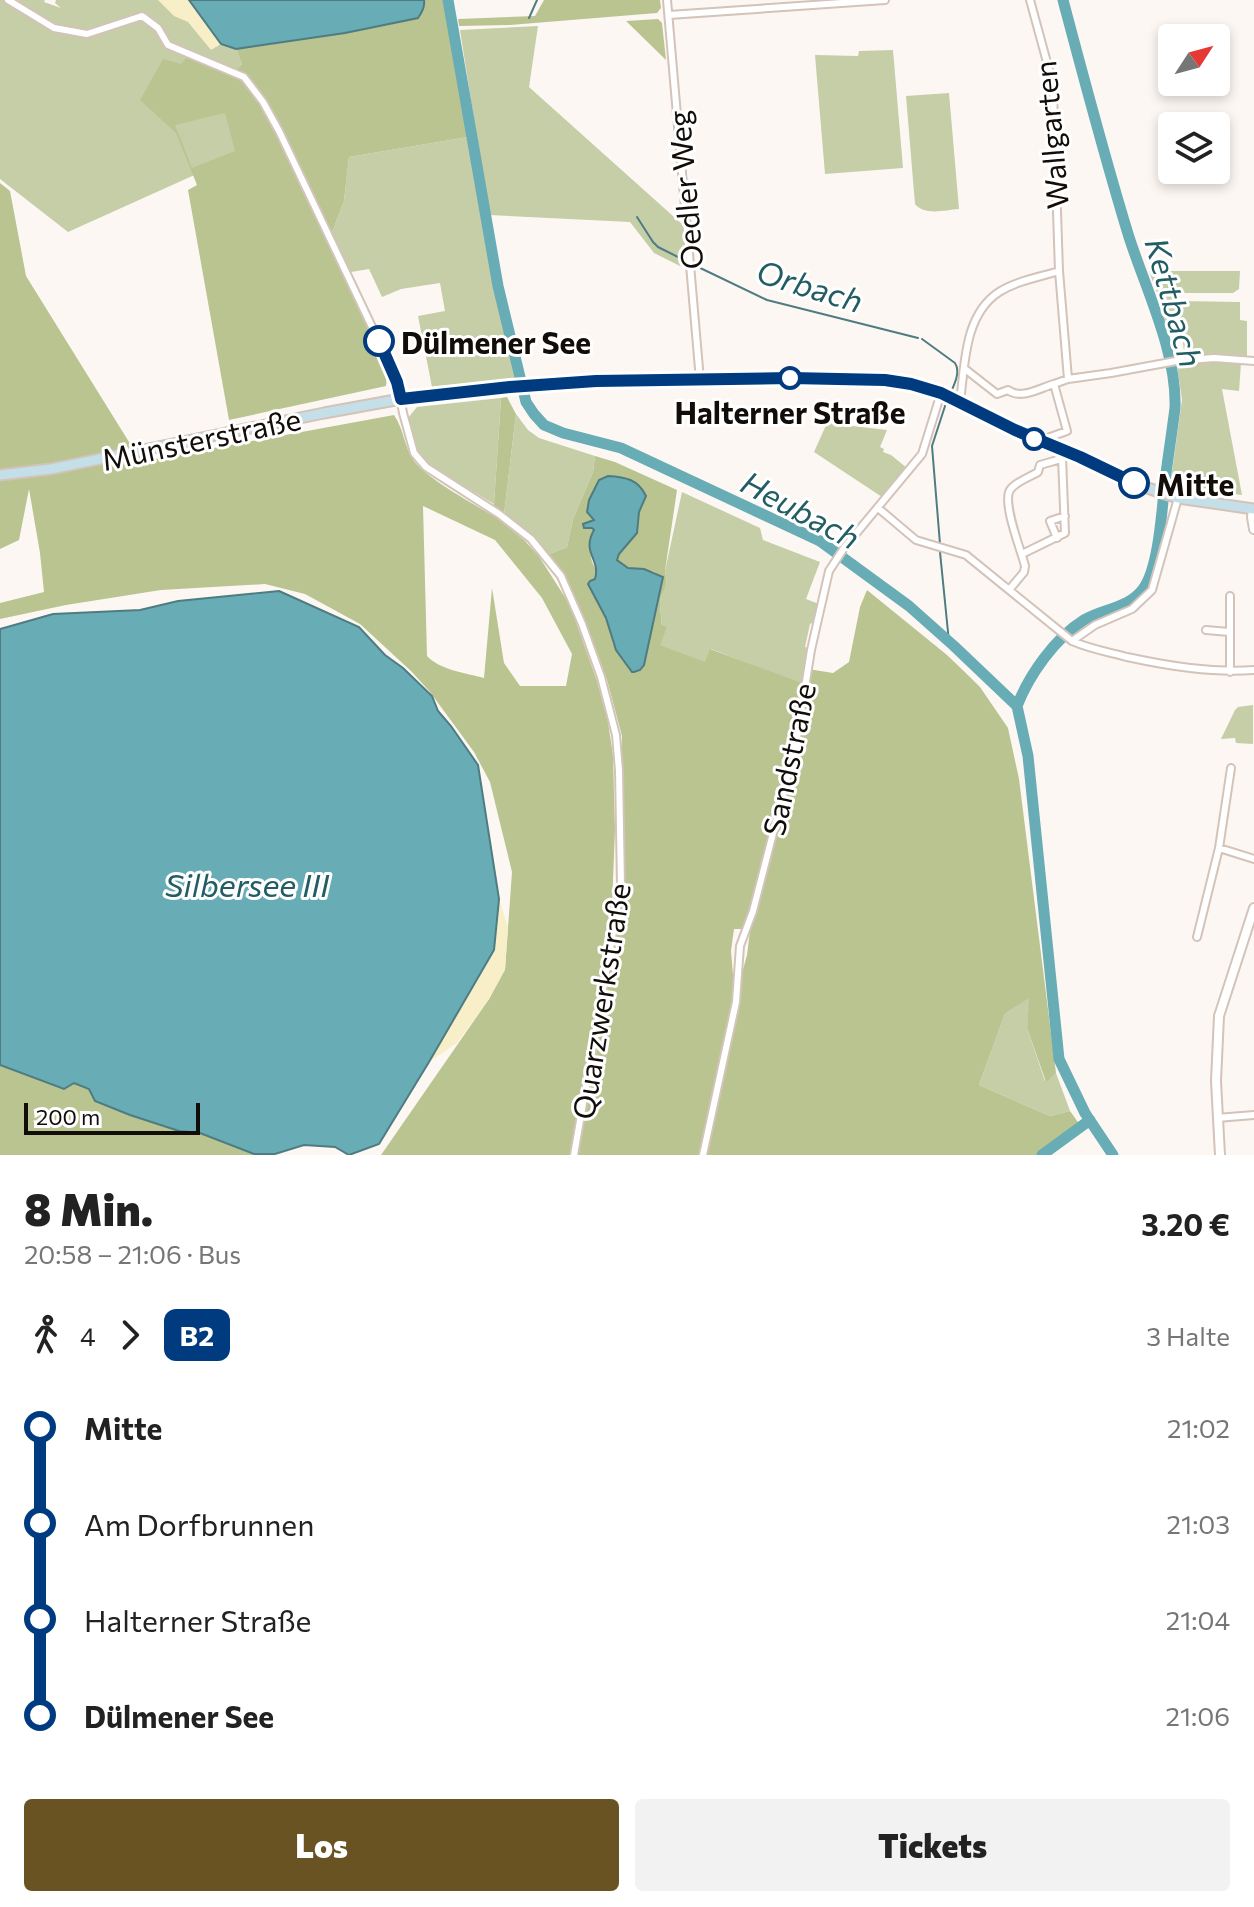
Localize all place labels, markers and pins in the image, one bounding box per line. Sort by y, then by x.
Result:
place label: Dülmener See [401,323,591,360]
marker: Dülmener See [364,326,394,356]
marker: Halterner Straße [779,367,801,389]
place label: Halterner Straße [675,393,905,430]
unlabelled marker [1023,428,1045,450]
place label: Mitte [1156,465,1234,502]
marker: Mitte [1119,468,1149,498]

